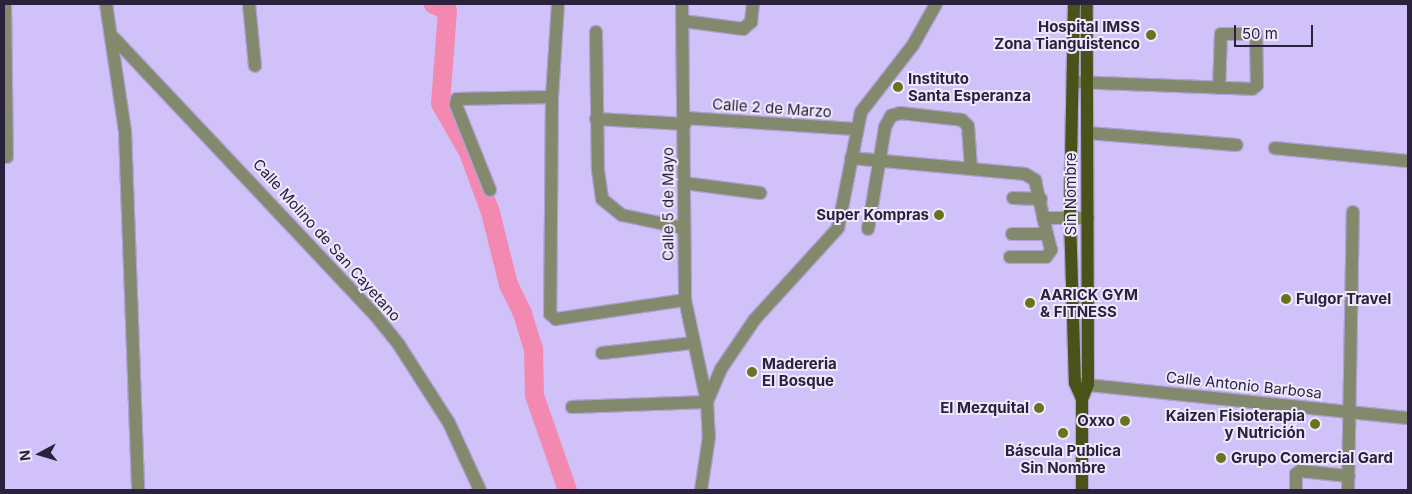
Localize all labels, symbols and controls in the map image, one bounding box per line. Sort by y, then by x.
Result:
scale bar [1237,15,1316,47]
place label: Hospital IMSS Zona Tianguistenco [994,17,1140,52]
text: 50 m [1242,24,1278,43]
marker: Hospital IMSS Zona Tianguistenco [1144,28,1158,42]
place label: Instituto Santa Esperanza [908,69,1031,104]
marker: Instituto Santa Esperanza [892,81,904,93]
street label: Calle 2 de Marzo [712,95,832,121]
street label: Calle 5 de Mayo [659,147,677,261]
street label: Sin Nombre [1062,152,1080,236]
street label: Calle Molino de San Cayetano [249,155,405,325]
place label: Super Kompras [816,206,929,224]
marker: Super Kompras [933,209,945,221]
place label: AARICK GYM & FITNESS [1040,285,1138,320]
place label: Fulgor Travel [1296,290,1391,308]
marker: Fulgor Travel [1280,293,1292,305]
marker: AARICK GYM & FITNESS [1024,297,1036,309]
place label: Madereria El Bosque [762,354,837,389]
marker: Madereria El Bosque [746,366,758,378]
street label: Calle Antonio Barbosa [1165,368,1323,402]
place label: El Mezquital [940,399,1029,417]
marker: El Mezquital [1033,402,1045,414]
place label: Kaizen Fisioterapia y Nutrición [1166,406,1305,441]
place label: Oxxo [1077,412,1115,430]
marker: Oxxo [1119,415,1131,427]
marker: Kaizen Fisioterapia y Nutrición [1309,418,1321,430]
marker: Báscula Publica Sin Nombre [1057,427,1069,439]
north arrow [15,429,65,479]
place label: Báscula Publica Sin Nombre [1005,441,1121,476]
text: N [16,449,34,462]
place label: Grupo Comercial Gard [1231,449,1393,467]
marker: Grupo Comercial Gard [1215,452,1227,464]

